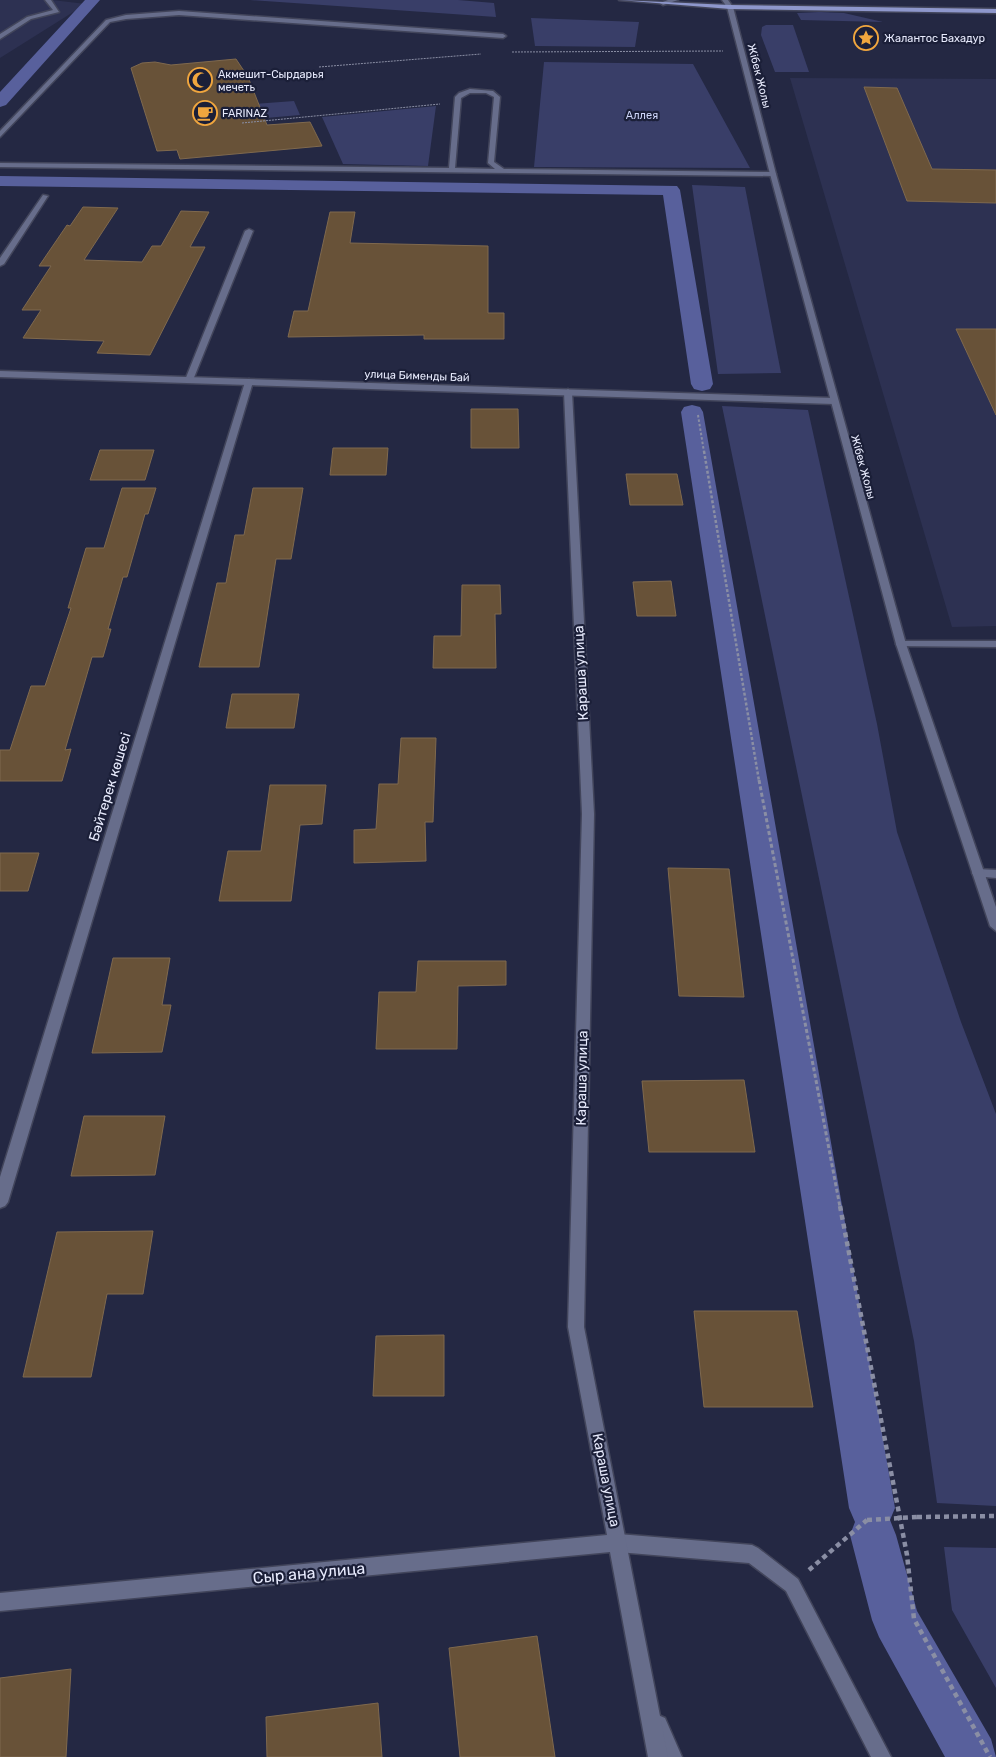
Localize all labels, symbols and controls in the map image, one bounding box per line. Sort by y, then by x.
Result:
place icon: Жалантос Бахадур [853,25,879,51]
place label: Жалантос Бахадур [884,32,985,45]
street label: Жібек Жолы [745,42,773,110]
mosque icon: Акмешит-Сырдарья мечеть [187,67,213,93]
place label: Акмешит-Сырдарья мечеть [218,68,324,94]
cafe icon: FARINAZ [192,100,218,126]
place label: FARINAZ [222,107,268,120]
park label: Аллея [626,109,658,122]
street label: улица Бименды Бай [364,368,470,384]
street label: Жібек Жолы [848,433,878,501]
street label: Караша улица [570,625,592,721]
street label: Бәйтерек көшесі [85,730,135,844]
street label: Караша улица [573,1030,591,1126]
street label: Караша улица [589,1432,623,1528]
street label: Сыр ана улица [252,1559,366,1587]

